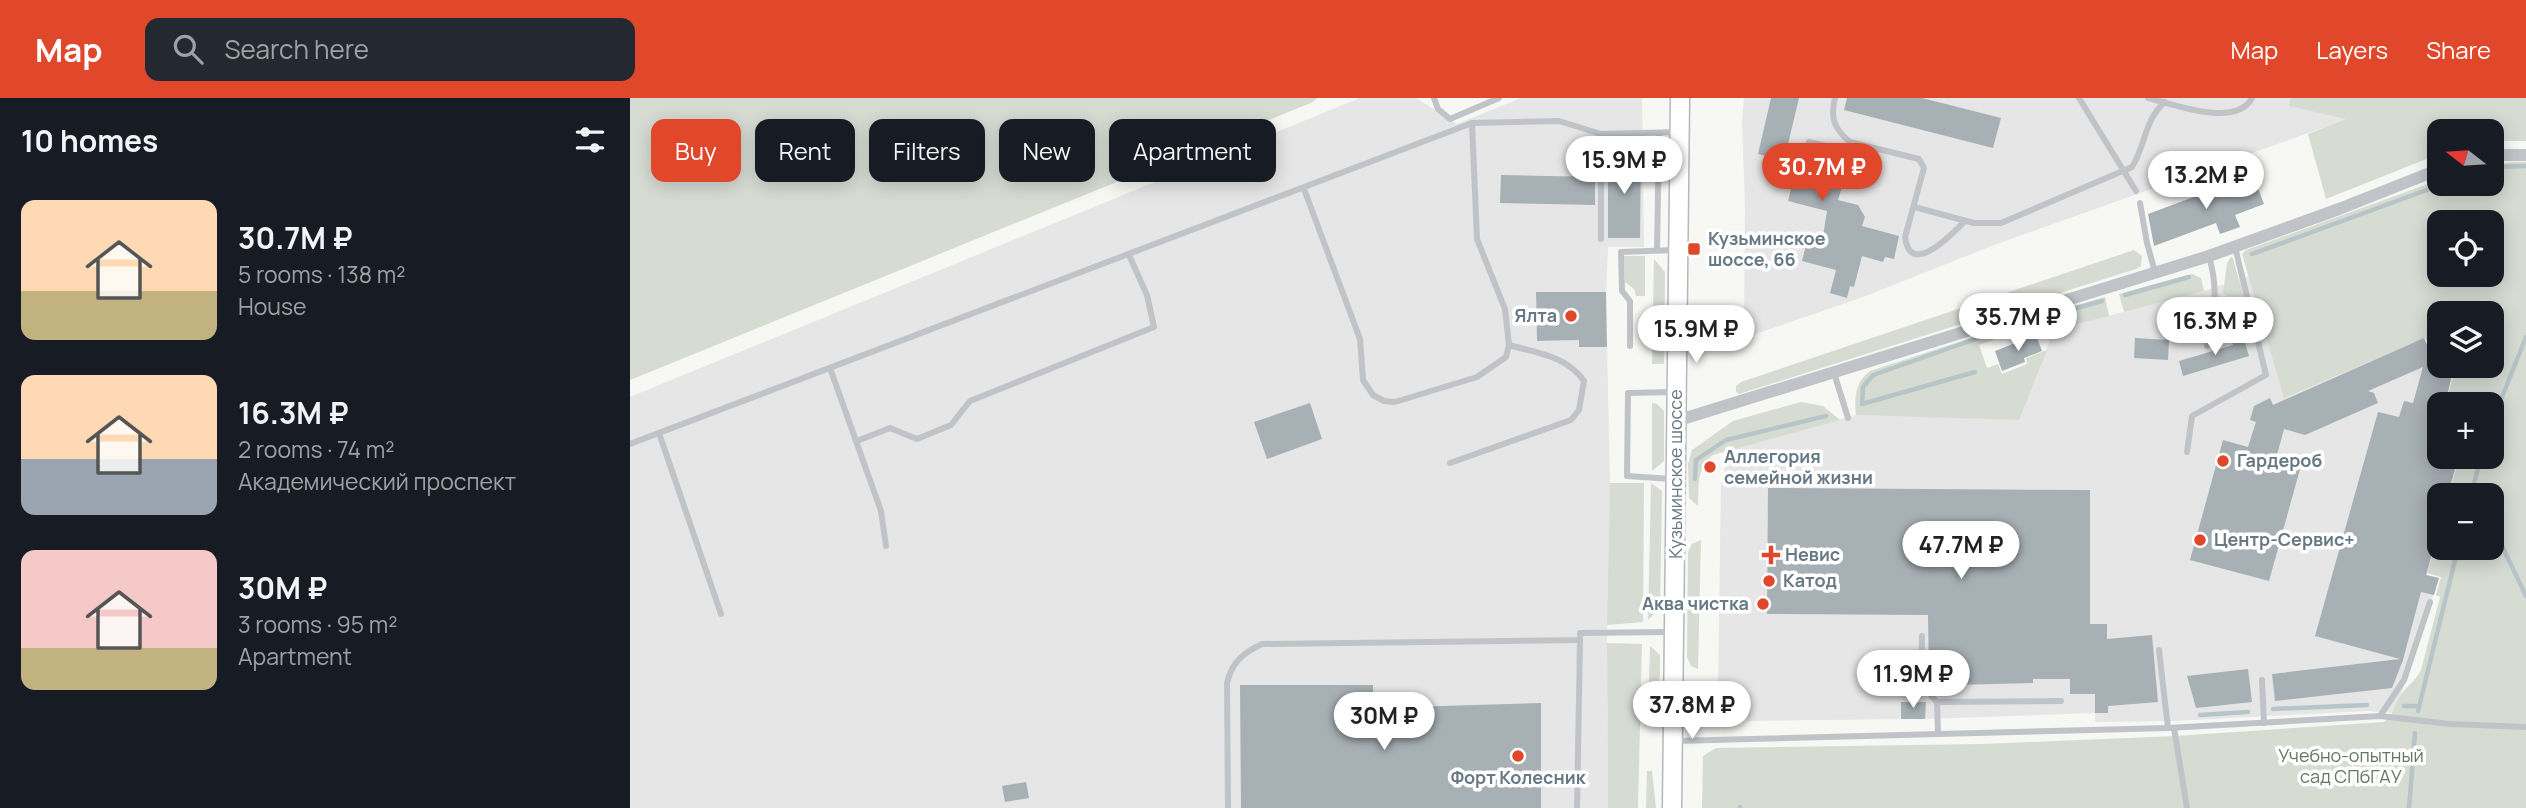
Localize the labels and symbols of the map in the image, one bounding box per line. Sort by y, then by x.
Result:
north arrow [2427,119,2504,196]
pin: 15.9M ₽ [1559,136,1689,196]
pin: 30.7M ₽ [1757,144,1887,203]
pin: 13.2M ₽ [2141,152,2271,211]
place label: Кузьминское шоссе, 66 [1708,226,1826,271]
marker: Кузьминское шоссе, 66 [1686,241,1702,257]
pin: 35.7M ₽ [1953,294,2083,353]
pin: 16.3M ₽ [2150,298,2280,357]
place label: Ялта [1515,303,1557,327]
pin: 15.9M ₽ [1631,306,1761,365]
marker: Ялта [1563,308,1579,324]
street label: Кузьминское шоссе [1663,389,1687,559]
place label: Аллегория семейной жизни [1724,444,1873,489]
place label: Гардероб [2237,448,2322,472]
marker: Гардероб [2215,453,2231,469]
marker: Аллегория семейной жизни [1702,459,1718,475]
pin: 47.7M ₽ [1896,522,2026,581]
place label: Центр-Сервис+ [2214,527,2355,551]
marker: Центр-Сервис+ [2192,532,2208,548]
place label: Невис [1785,542,1840,566]
marker: Невис [1763,547,1779,563]
place label: Катод [1783,568,1837,592]
marker: Катод [1761,573,1777,589]
place label: Аква чистка [1642,591,1749,615]
marker: Аква чистка [1755,596,1771,612]
pin: 11.9M ₽ [1848,650,1978,710]
pin: 37.8M ₽ [1627,682,1757,741]
pin: 30M ₽ [1335,692,1433,752]
park label: Учебно-опытный сад СПбГАУ [2278,743,2424,788]
marker: Форт Колесник [1510,748,1526,764]
place label: Форт Колесник [1451,765,1587,789]

